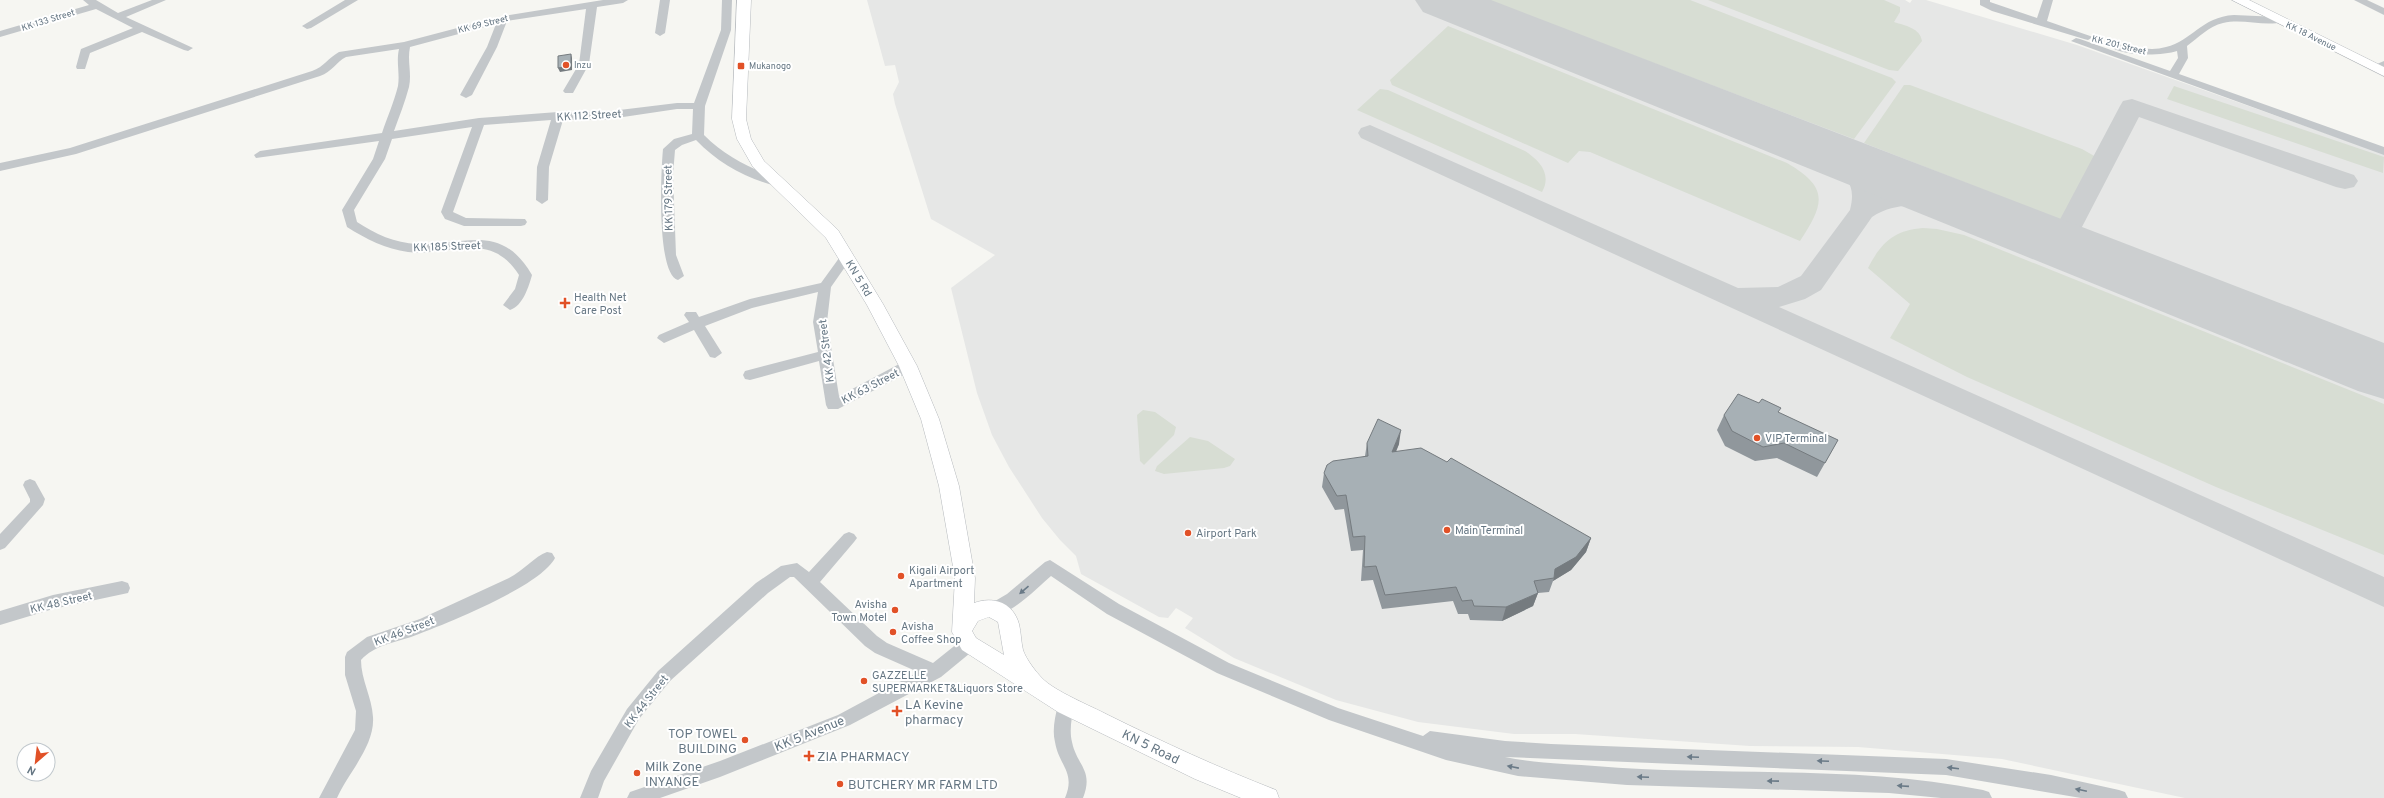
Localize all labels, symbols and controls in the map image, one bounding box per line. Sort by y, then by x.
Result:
street label: KK 133 Street [20,7,76,34]
street label: KK 69 Street [457,13,509,36]
street label: KK 18 Avenue [2284,20,2338,53]
street label: KK 201 Street [2091,33,2147,58]
marker: Inzu [561,60,571,70]
place label: Inzu [574,60,591,71]
marker: Mukanogo [736,61,746,71]
place label: Mukanogo [749,61,791,72]
street label: KK 112 Street [556,107,622,125]
street label: KK 179 Street [661,165,677,231]
street label: KK 185 Street [413,239,481,255]
street label: KN 5 Rd [842,258,875,299]
place label: Health Net Care Post [574,291,627,318]
marker: Health Net Care Post [559,297,571,309]
street label: KK 42 Street [816,318,838,383]
street label: KK 63 Street [839,366,902,407]
place label: VIP Terminal [1765,432,1827,446]
marker: VIP Terminal [1752,433,1762,443]
place label: Main Terminal [1455,524,1523,538]
marker: Main Terminal [1442,525,1452,535]
place label: Airport Park [1196,527,1257,541]
marker: Airport Park [1183,528,1193,538]
place label: Kigali Airport Apartment [909,564,975,591]
marker: Kigali Airport Apartment [896,571,906,581]
one-way arrow [1019,585,1029,594]
street label: KK 48 Street [29,589,94,617]
place label: Avisha Town Motel [831,598,887,625]
marker: Avisha Town Motel [890,605,900,615]
street label: KK 46 Street [372,614,436,650]
place label: Avisha Coffee Shop [901,620,962,647]
marker: Avisha Coffee Shop [888,627,898,637]
place label: GAZZELLE SUPERMARKET&Liquors Store [872,669,1023,696]
street label: KK 44 Street [622,672,672,731]
marker: GAZZELLE SUPERMARKET&Liquors Store [859,676,869,686]
place label: LA Kevine pharmacy [905,698,963,729]
marker: LA Kevine pharmacy [892,706,902,716]
street label: KK 5 Avenue [772,714,847,756]
place label: TOP TOWEL BUILDING [668,727,737,758]
street label: KN 5 Road [1119,727,1182,769]
marker: TOP TOWEL BUILDING [740,735,750,745]
north arrow [16,742,56,782]
place label: ZIA PHARMACY [817,750,910,766]
marker: ZIA PHARMACY [804,751,814,761]
one-way arrow [1686,754,1699,760]
one-way arrow [1816,758,1829,764]
place label: Milk Zone INYANGE [645,760,702,791]
text: N [25,762,39,778]
one-way arrow [1507,764,1519,770]
one-way arrow [1947,765,1959,771]
marker: Milk Zone INYANGE [632,768,642,778]
one-way arrow [1636,774,1649,780]
place label: BUTCHERY MR FARM LTD [848,778,998,794]
one-way arrow [1766,778,1779,784]
marker: BUTCHERY MR FARM LTD [835,779,845,789]
one-way arrow [1897,783,1909,790]
one-way arrow [2075,786,2087,792]

